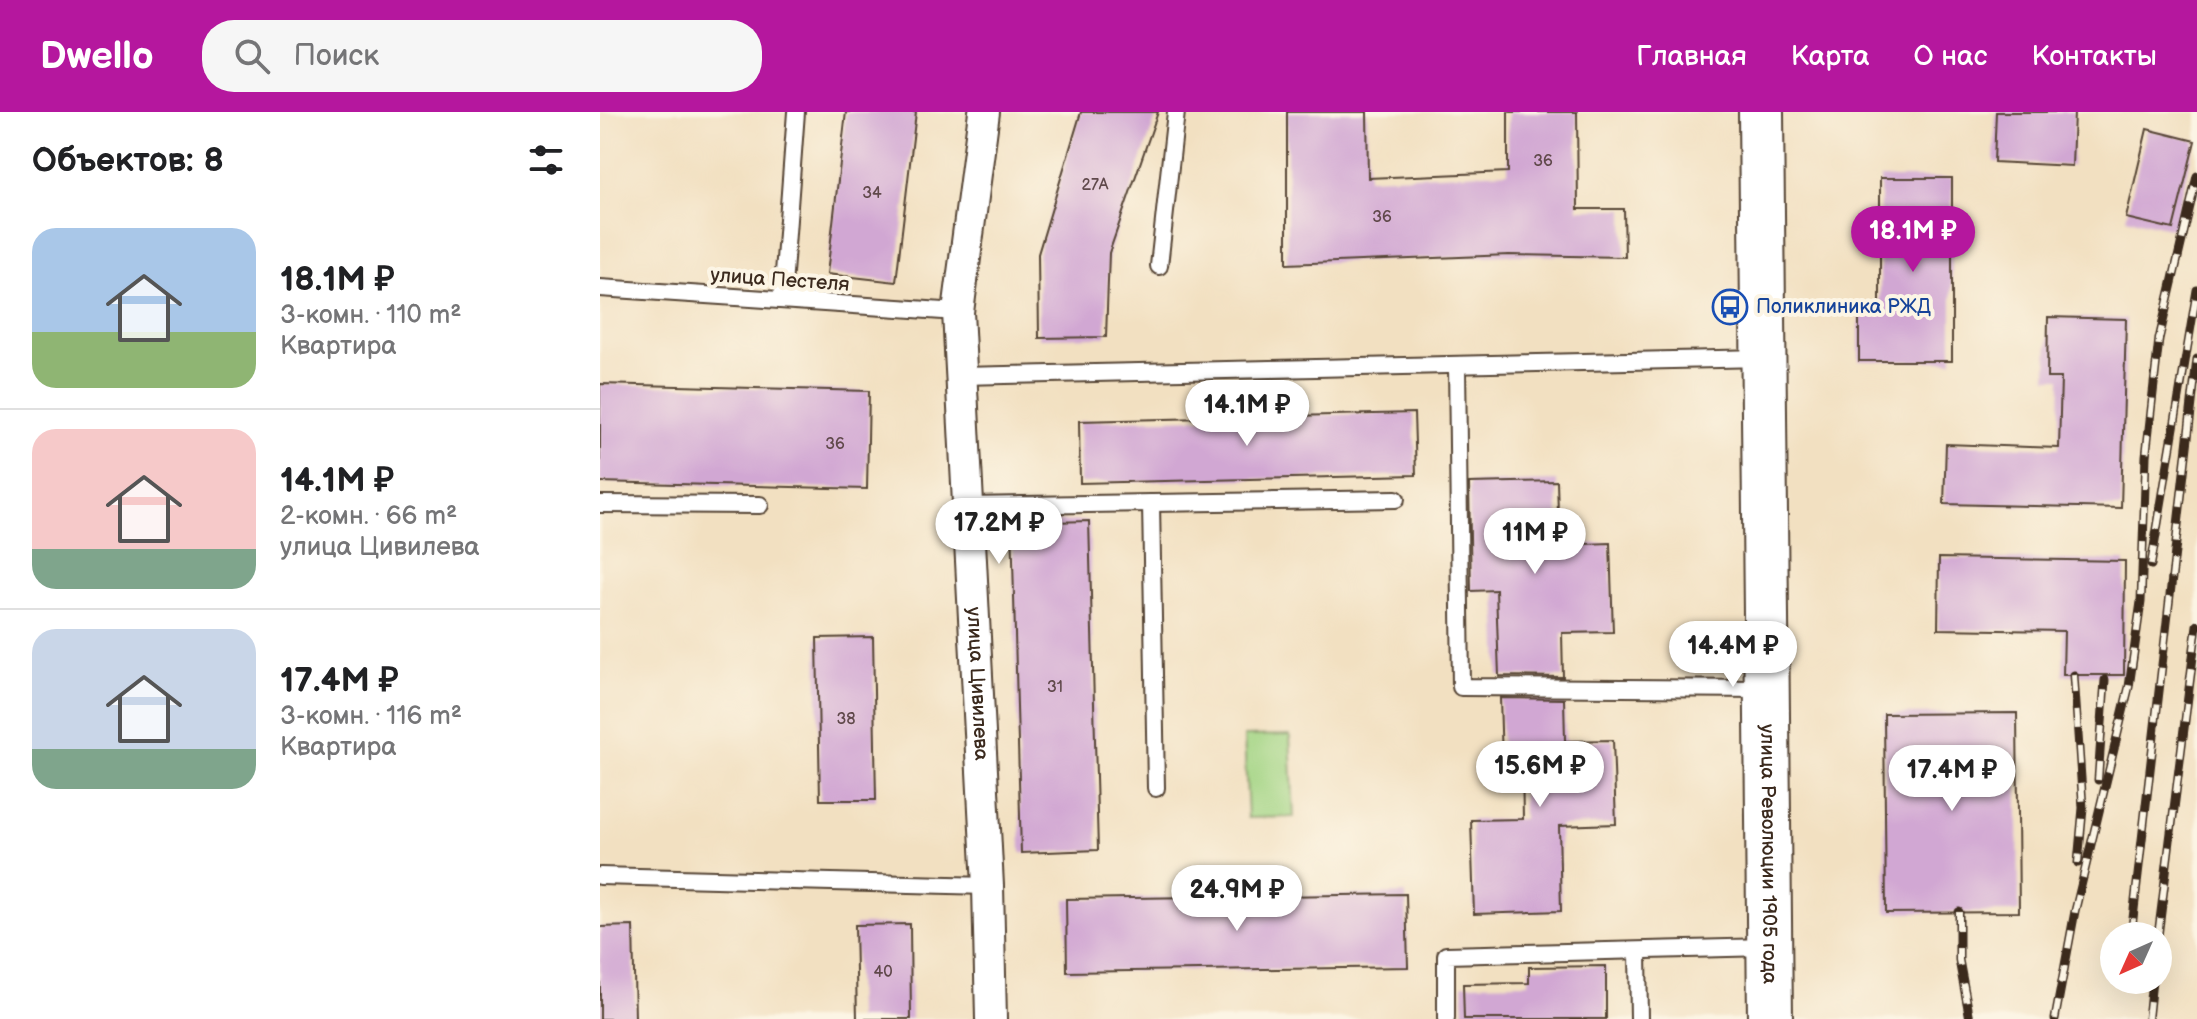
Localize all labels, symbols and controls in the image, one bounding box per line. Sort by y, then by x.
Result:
search box [202,20,762,92]
text: Dwello [40,34,154,79]
icon: search [230,34,274,78]
text: Поиск [294,38,379,74]
text: Главная [1636,40,1747,73]
text: Карта [1791,40,1870,73]
text: О нас [1914,40,1987,73]
text: Контакты [2031,40,2157,73]
icon: filters [524,138,568,182]
text: Объектов: 8 [32,140,224,181]
house number: 36 [1533,152,1553,171]
house number: 27А [1082,176,1109,195]
house number: 34 [862,184,882,203]
pin: 18.1M ₽ [1839,206,1987,274]
house number: 36 [1372,208,1392,227]
text: 18.1M ₽ [1869,216,1957,247]
text: 18.1M ₽ [280,259,395,300]
icon: home [96,260,192,356]
street label: улица Пестеля [710,263,850,297]
bus stop icon: Поликлиника РЖД [1711,288,1749,326]
place label: Поликлиника РЖД [1756,295,1931,319]
text: 3-комн. · 110 m² [280,300,462,331]
text: Квартира [280,331,397,362]
pin: 14.1M ₽ [1173,380,1321,448]
text: 14.1M ₽ [1203,390,1291,421]
house number: 36 [825,435,845,454]
text: 14.1M ₽ [280,460,394,501]
icon: home [96,461,192,557]
pin: 17.2M ₽ [925,498,1073,566]
text: 2-комн. · 66 m² [280,501,457,532]
text: 17.2M ₽ [953,508,1045,539]
pin: 11M ₽ [1479,508,1591,576]
text: 11M ₽ [1502,518,1568,549]
text: улица Цивилева [280,532,480,563]
street label: улица Цивилева [961,606,993,761]
pin: 14.4M ₽ [1659,621,1807,689]
text: 14.4M ₽ [1687,631,1779,662]
text: 17.4M ₽ [280,660,399,701]
icon: home [96,661,192,757]
house number: 31 [1047,678,1063,697]
text: 3-комн. · 116 m² [280,701,462,732]
house number: 38 [836,710,856,729]
street label: улица Революции 1905 года [1755,724,1782,984]
text: Квартира [280,732,397,763]
pin: 15.6M ₽ [1466,741,1614,809]
pin: 17.4M ₽ [1878,745,2026,813]
text: 15.6M ₽ [1494,751,1586,782]
text: 17.4M ₽ [1907,755,1997,786]
pin: 24.9M ₽ [1163,865,1311,933]
text: 24.9M ₽ [1189,875,1285,906]
north arrow [2100,922,2172,994]
map controls [2100,922,2172,994]
house number: 40 [873,963,893,982]

